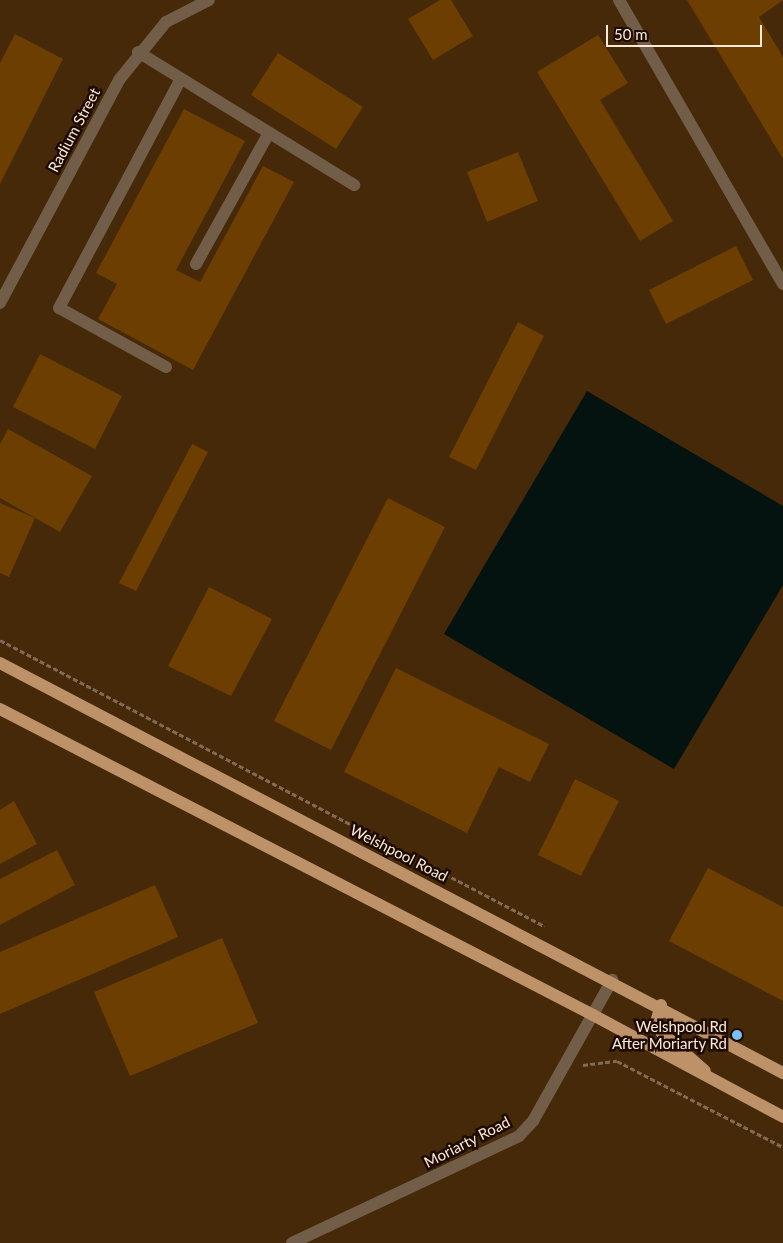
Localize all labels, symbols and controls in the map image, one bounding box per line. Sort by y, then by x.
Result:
scale bar [608,15,764,47]
text: 50 m [614,25,648,43]
street label: Radium Street [44,85,104,175]
street label: Welshpool Road [347,821,451,885]
place label: Welshpool Rd After Moriarty Rd [611,1017,727,1052]
marker: Welshpool Rd After Moriarty Rd [731,1029,743,1041]
street label: Moriarty Road [421,1113,513,1171]

